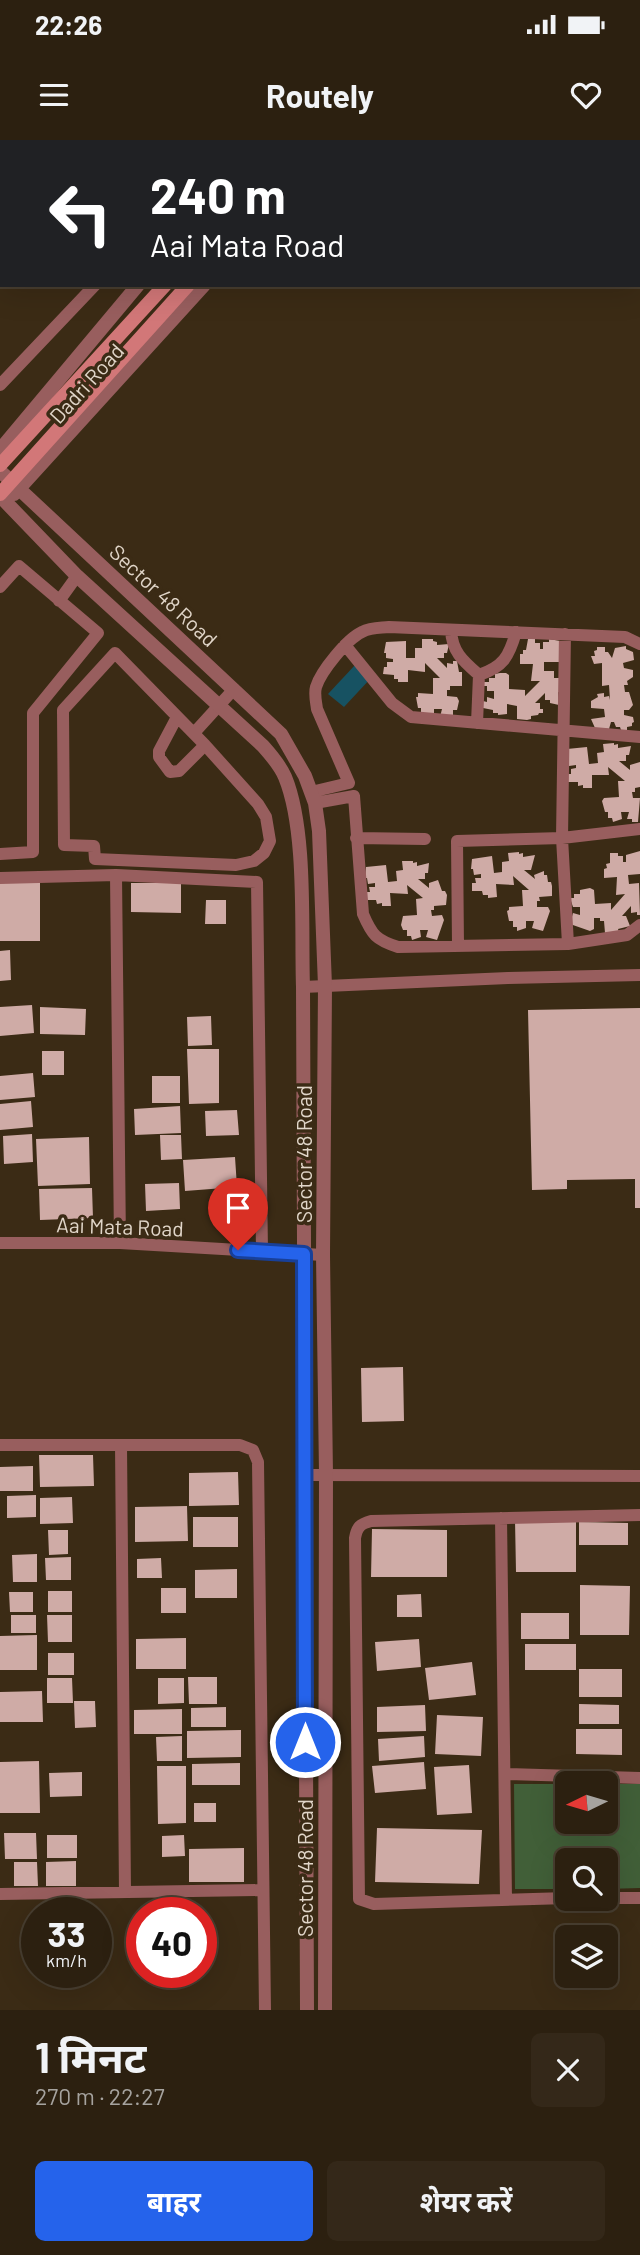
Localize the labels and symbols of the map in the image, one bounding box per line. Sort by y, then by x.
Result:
street label: Dadri Road [44,338,128,428]
street label: Sector 48 Road [105,539,223,651]
street label: Sector 48 Road [291,1085,316,1223]
pin [208,1178,268,1250]
street label: Aai Mata Road [56,1211,184,1241]
position arrow [268,1705,342,1779]
north arrow [555,1771,618,1834]
street label: Sector 48 Road [292,1799,317,1937]
speed limit sign: 40 [126,1897,217,1988]

